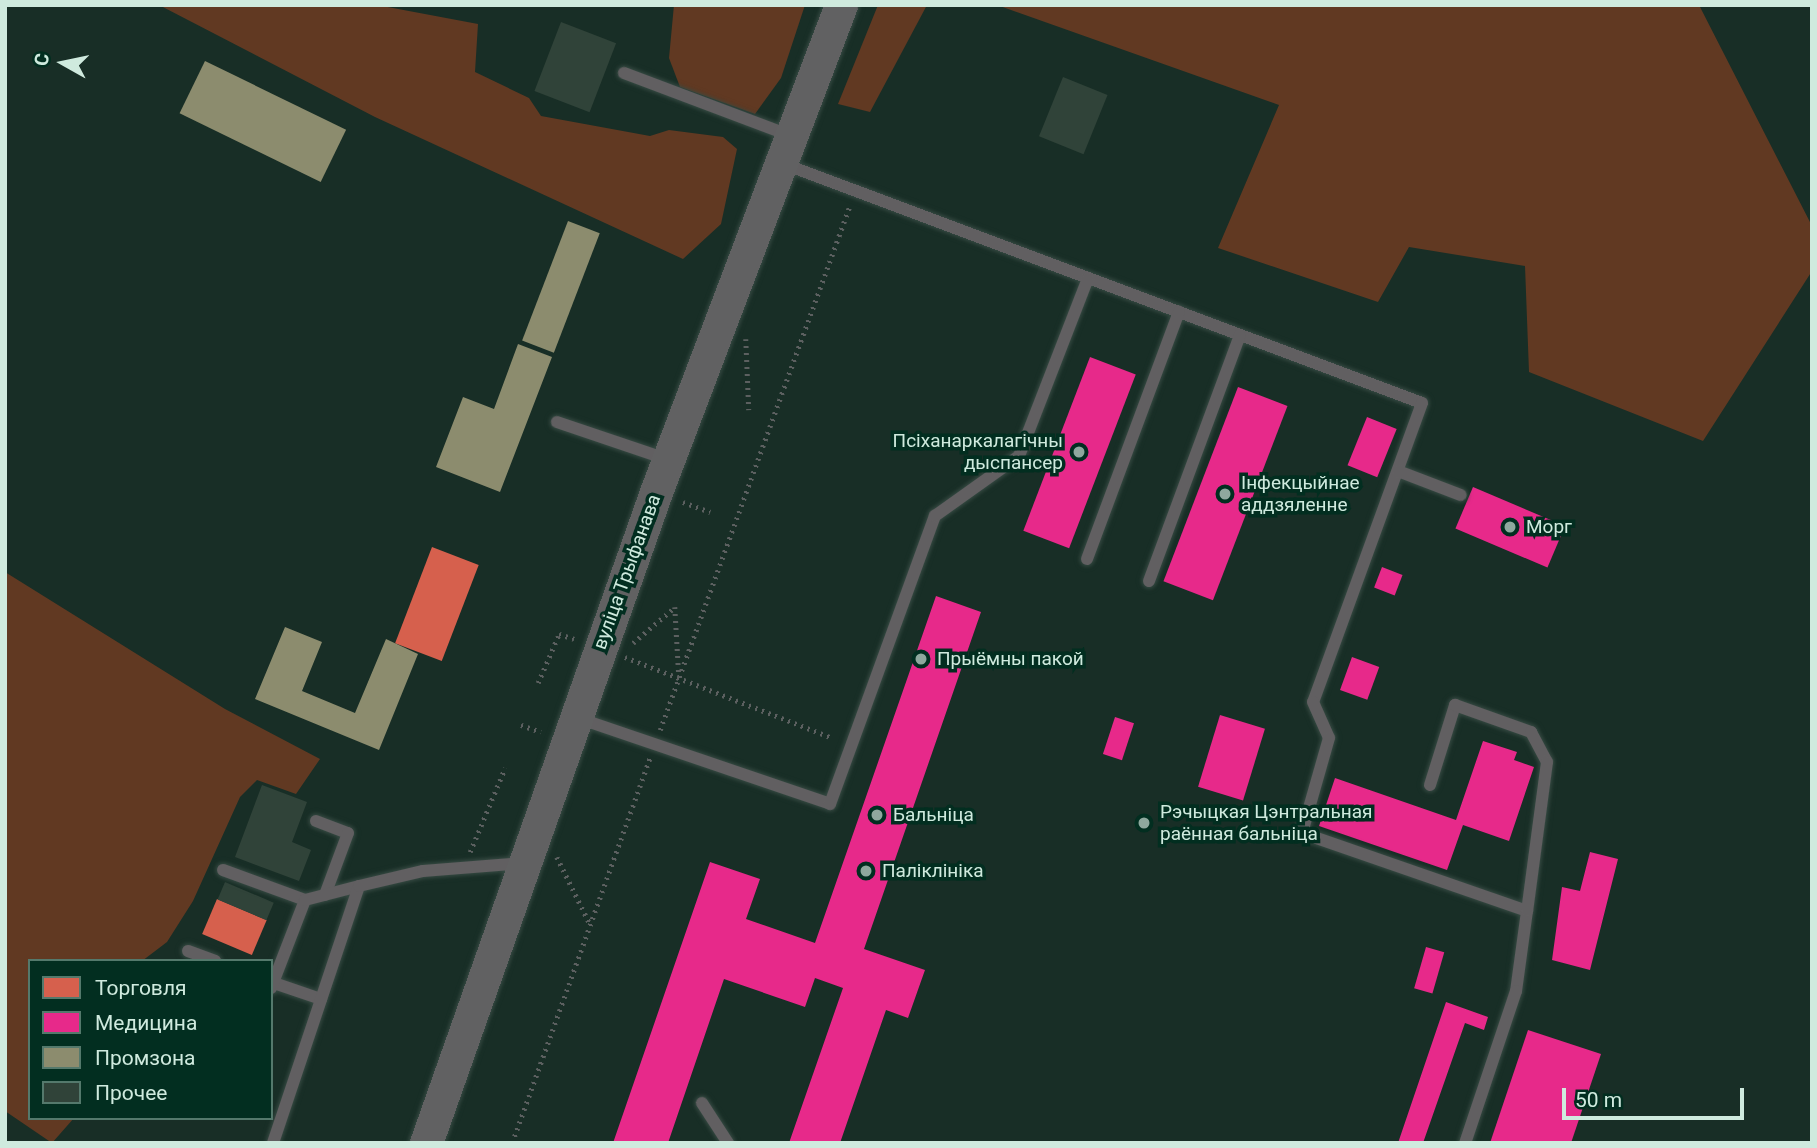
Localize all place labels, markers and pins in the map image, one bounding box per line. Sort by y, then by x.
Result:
place label: Псіханаркалагічны дыспансер [893,430,1063,474]
marker: Псіханаркалагічны дыспансер [1069,442,1089,462]
place label: Інфекцыйнае аддзяленне [1241,472,1360,516]
marker: Інфекцыйнае аддзяленне [1215,484,1235,504]
place label: Морг [1526,516,1572,538]
marker: Морг [1500,517,1520,537]
place label: Прыёмны пакой [937,648,1084,670]
marker: Прыёмны пакой [911,649,931,669]
place label: Рэчыцкая Цэнтральная раённая бальніца [1160,801,1373,845]
place label: Бальніца [893,804,974,826]
marker: Бальніца [867,805,887,825]
marker: Рэчыцкая Цэнтральная раённая бальніца [1134,813,1154,833]
place label: Паліклініка [882,860,984,882]
marker: Паліклініка [856,861,876,881]

